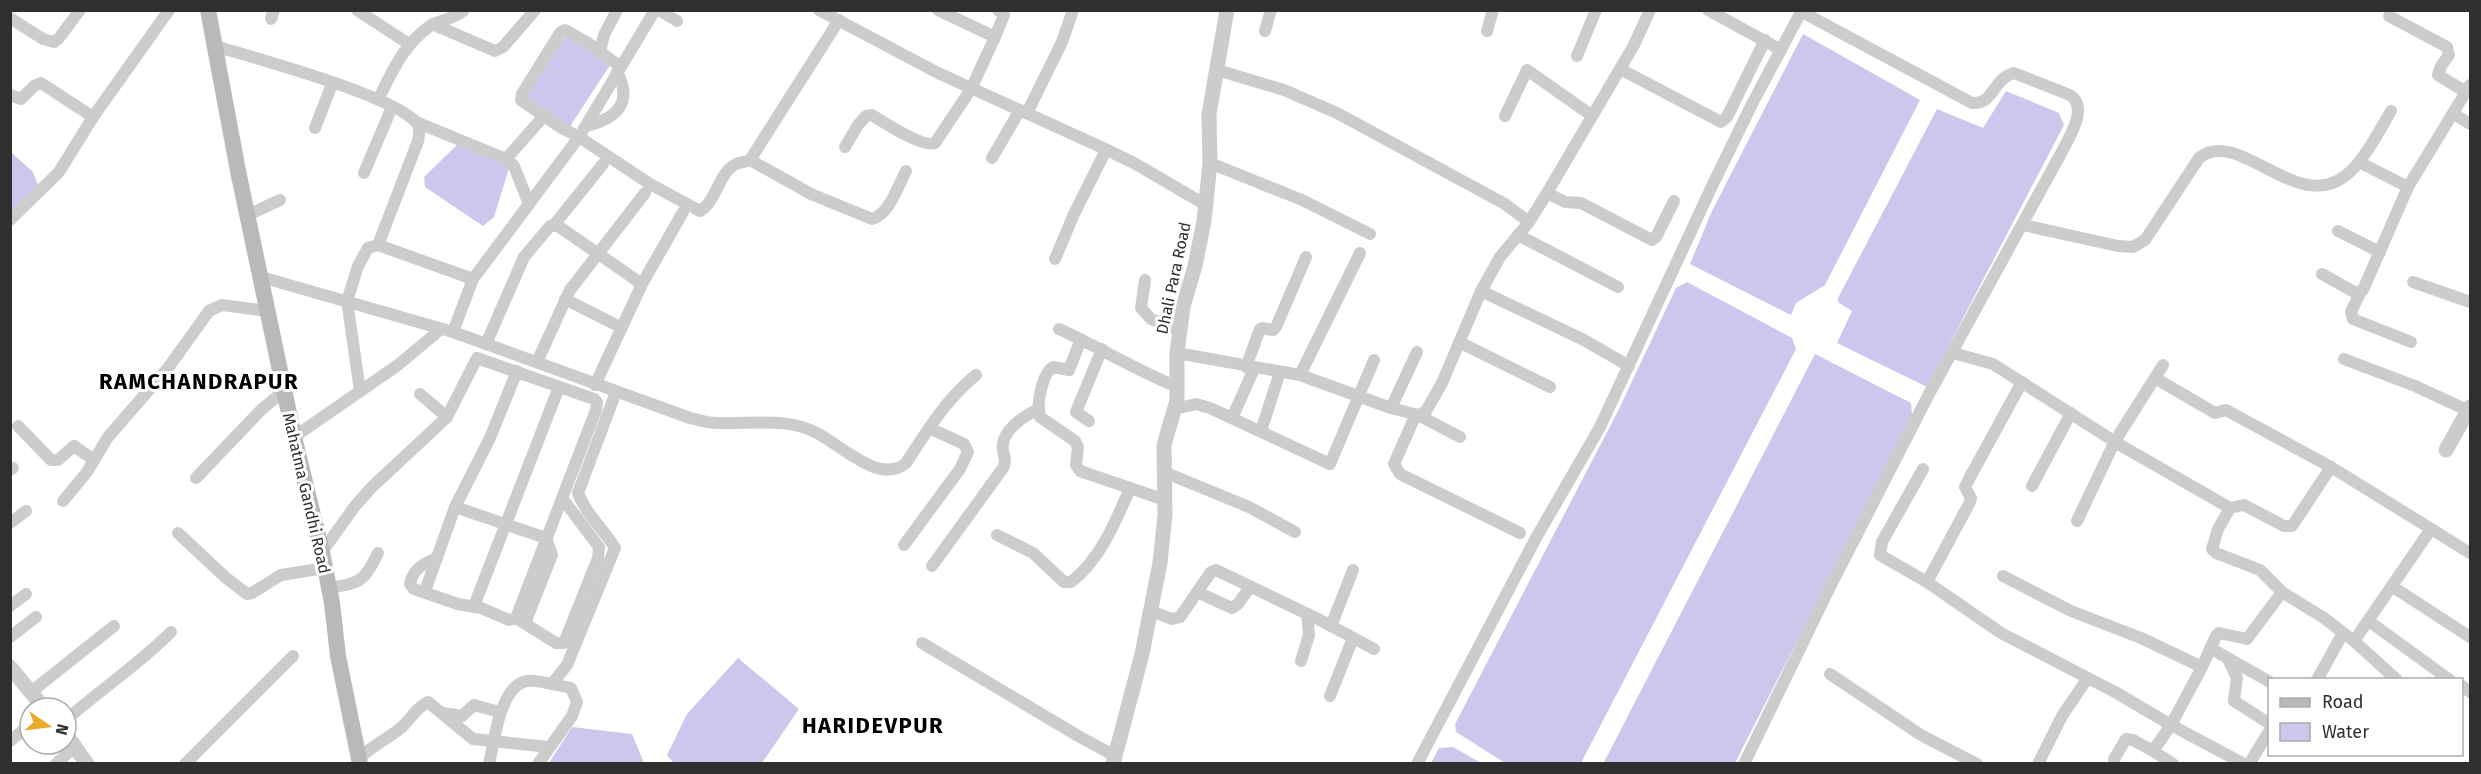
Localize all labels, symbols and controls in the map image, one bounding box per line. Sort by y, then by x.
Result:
street label: Dhali Para Road [1152,220,1195,336]
district label: RAMCHANDRAPUR [99,368,299,395]
street label: Mahatma Gandhi Road [279,411,334,575]
legend [2268,678,2463,756]
text: Road [2322,691,2364,713]
north arrow [18,696,78,756]
district label: HARIDEVPUR [802,712,944,739]
text: Water [2322,721,2369,743]
text: N [52,722,73,737]

